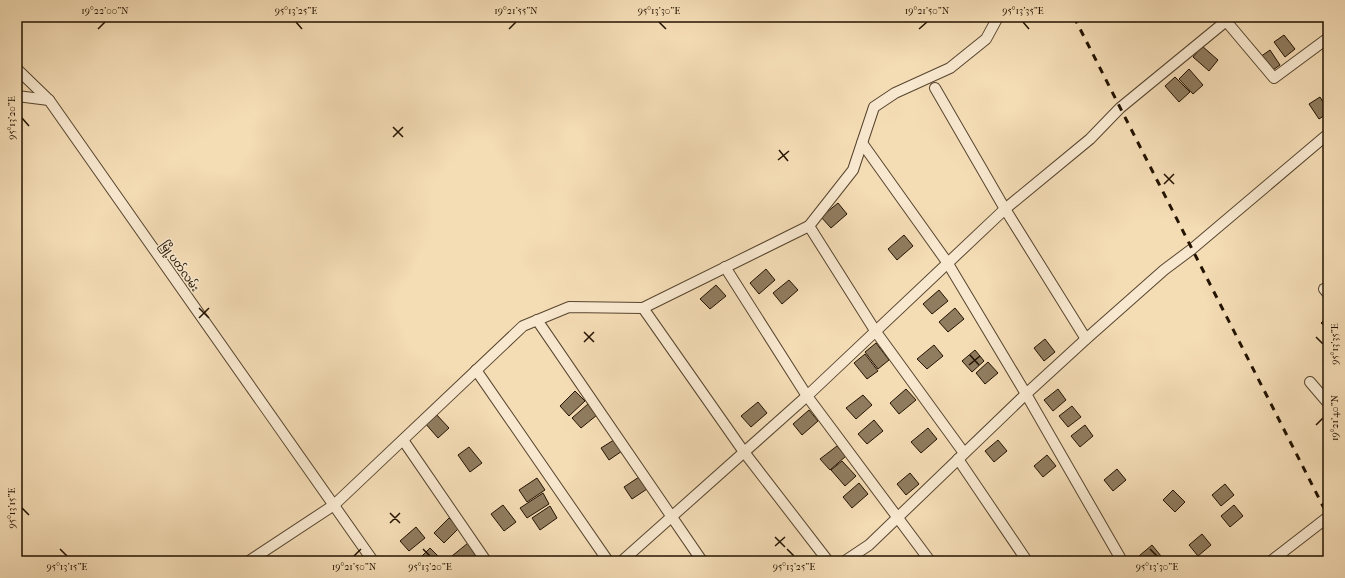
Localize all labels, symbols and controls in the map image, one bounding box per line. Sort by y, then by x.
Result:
text: 19°22'00"N [81,5,129,17]
text: 95°13'25"E [275,5,317,17]
text: 19°21'55"N [494,5,538,17]
text: 95°13'30"E [638,5,680,17]
text: 19°21'50"N [905,5,950,17]
text: 95°13'35"E [1002,5,1044,17]
text: 95°13'20"E [6,96,18,140]
street label: မြို့ပတ်လမ်း [156,238,203,295]
text: 95°13'35"E [1329,323,1341,365]
text: 19°21'40"N [1329,394,1341,441]
text: 95°13'15"E [6,488,18,528]
text: 95°13'15"E [47,561,87,573]
text: 19°21'50"N [332,561,377,573]
text: 95°13'20"E [408,561,452,573]
text: 95°13'25"E [773,561,815,573]
text: 95°13'30"E [1136,561,1178,573]

